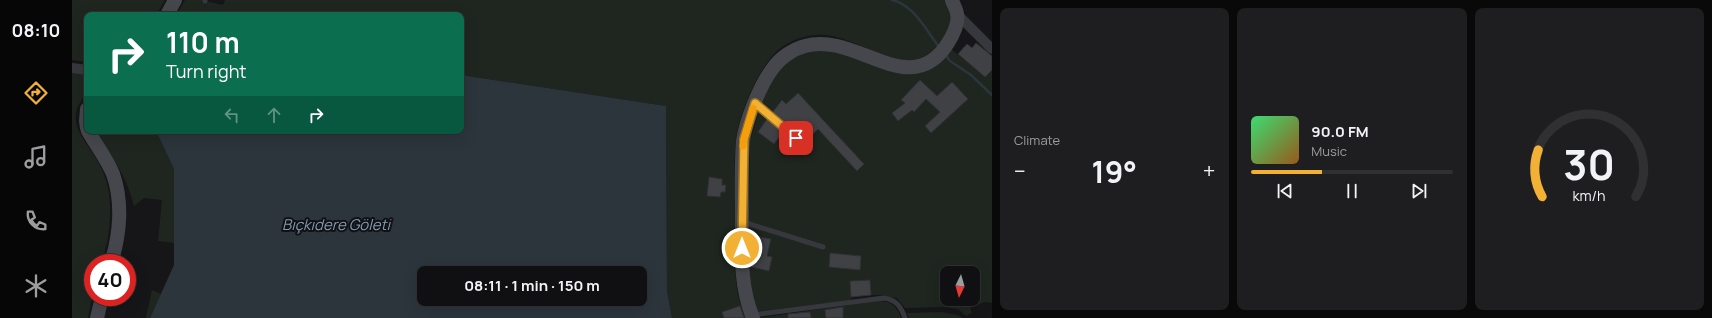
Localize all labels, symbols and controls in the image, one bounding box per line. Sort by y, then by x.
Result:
text: 08:10 [12,18,60,42]
text: 110 m [166,23,240,61]
icon: right [100,28,152,80]
text: Turn right [166,59,247,83]
icon: directions [22,79,50,107]
icon: left [221,104,243,126]
icon: ahead [263,104,285,126]
icon: right [305,104,327,126]
pin [779,121,813,155]
text: 90.0 FM [1311,121,1369,142]
icon: arrive [785,127,807,149]
text: Climate [1014,131,1060,149]
text: 30 [1564,136,1615,192]
text: Music [1311,142,1347,160]
icon: music [22,143,50,171]
text: 19° [1092,151,1137,192]
text: − [1014,156,1026,186]
text: + [1203,156,1215,186]
icon: previous [1274,180,1296,202]
icon: pause [1341,180,1363,202]
icon: next [1408,180,1430,202]
text: km/h [1573,186,1606,205]
icon: phone [22,207,50,235]
water label: Bıçkıdere Göleti [282,214,392,235]
position arrow [721,227,763,269]
speed limit sign: 40 [84,254,136,306]
north arrow [940,266,980,306]
map controls [940,266,980,306]
icon: climate [22,272,50,300]
text: 08:11 · 1 min · 150 m [464,275,600,296]

